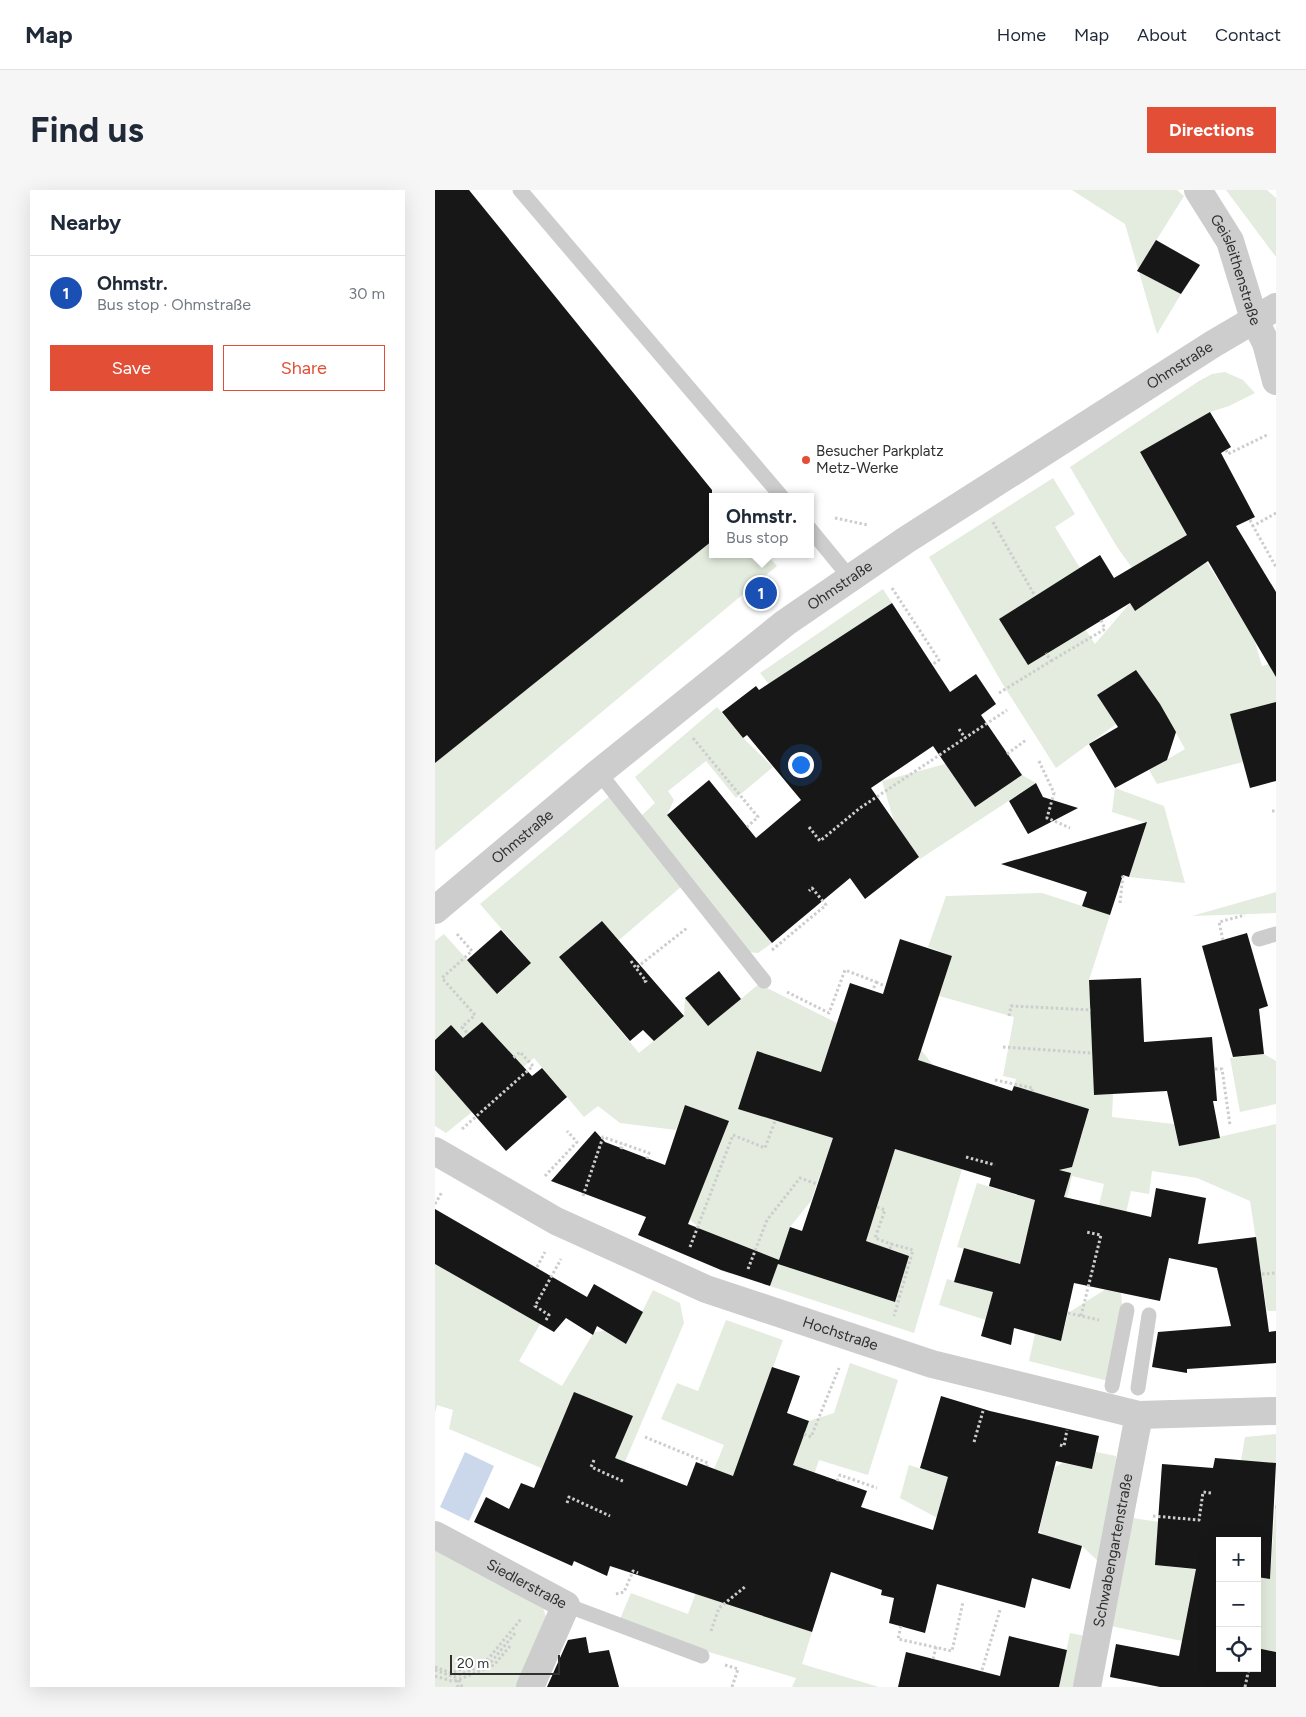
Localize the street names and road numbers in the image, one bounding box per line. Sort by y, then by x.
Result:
street label: Geisleithenstraße [1206,211,1265,328]
street label: Ohmstraße [1143,338,1216,393]
street label: Ohmstraße [804,557,876,614]
street label: Ohmstraße [488,806,557,868]
street label: Hochstraße [800,1313,880,1354]
street label: Schwabengartenstraße [1090,1472,1137,1629]
street label: Siedlerstraße [484,1555,570,1613]

